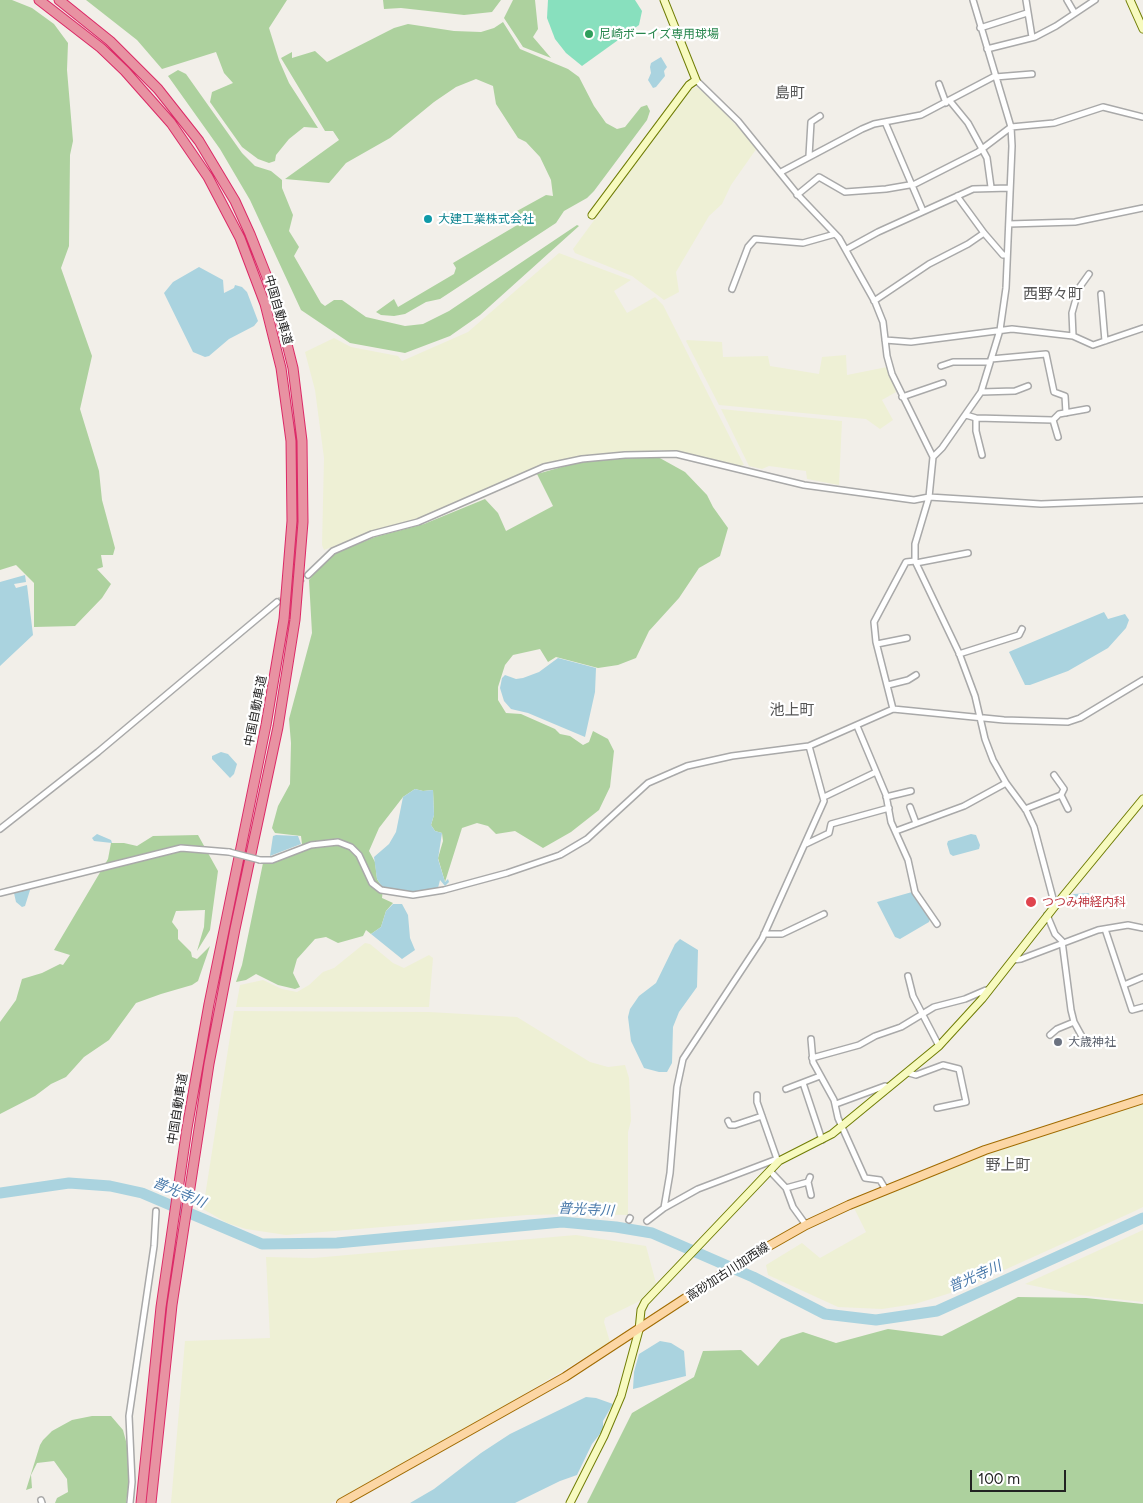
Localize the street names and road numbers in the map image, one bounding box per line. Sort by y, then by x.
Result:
street label: 中国自動車道 [261,273,295,347]
street label: 中国自動車道 [242,674,270,748]
street label: 中国自動車道 [165,1072,191,1146]
street label: 高砂加古川加西線 [684,1240,772,1304]

